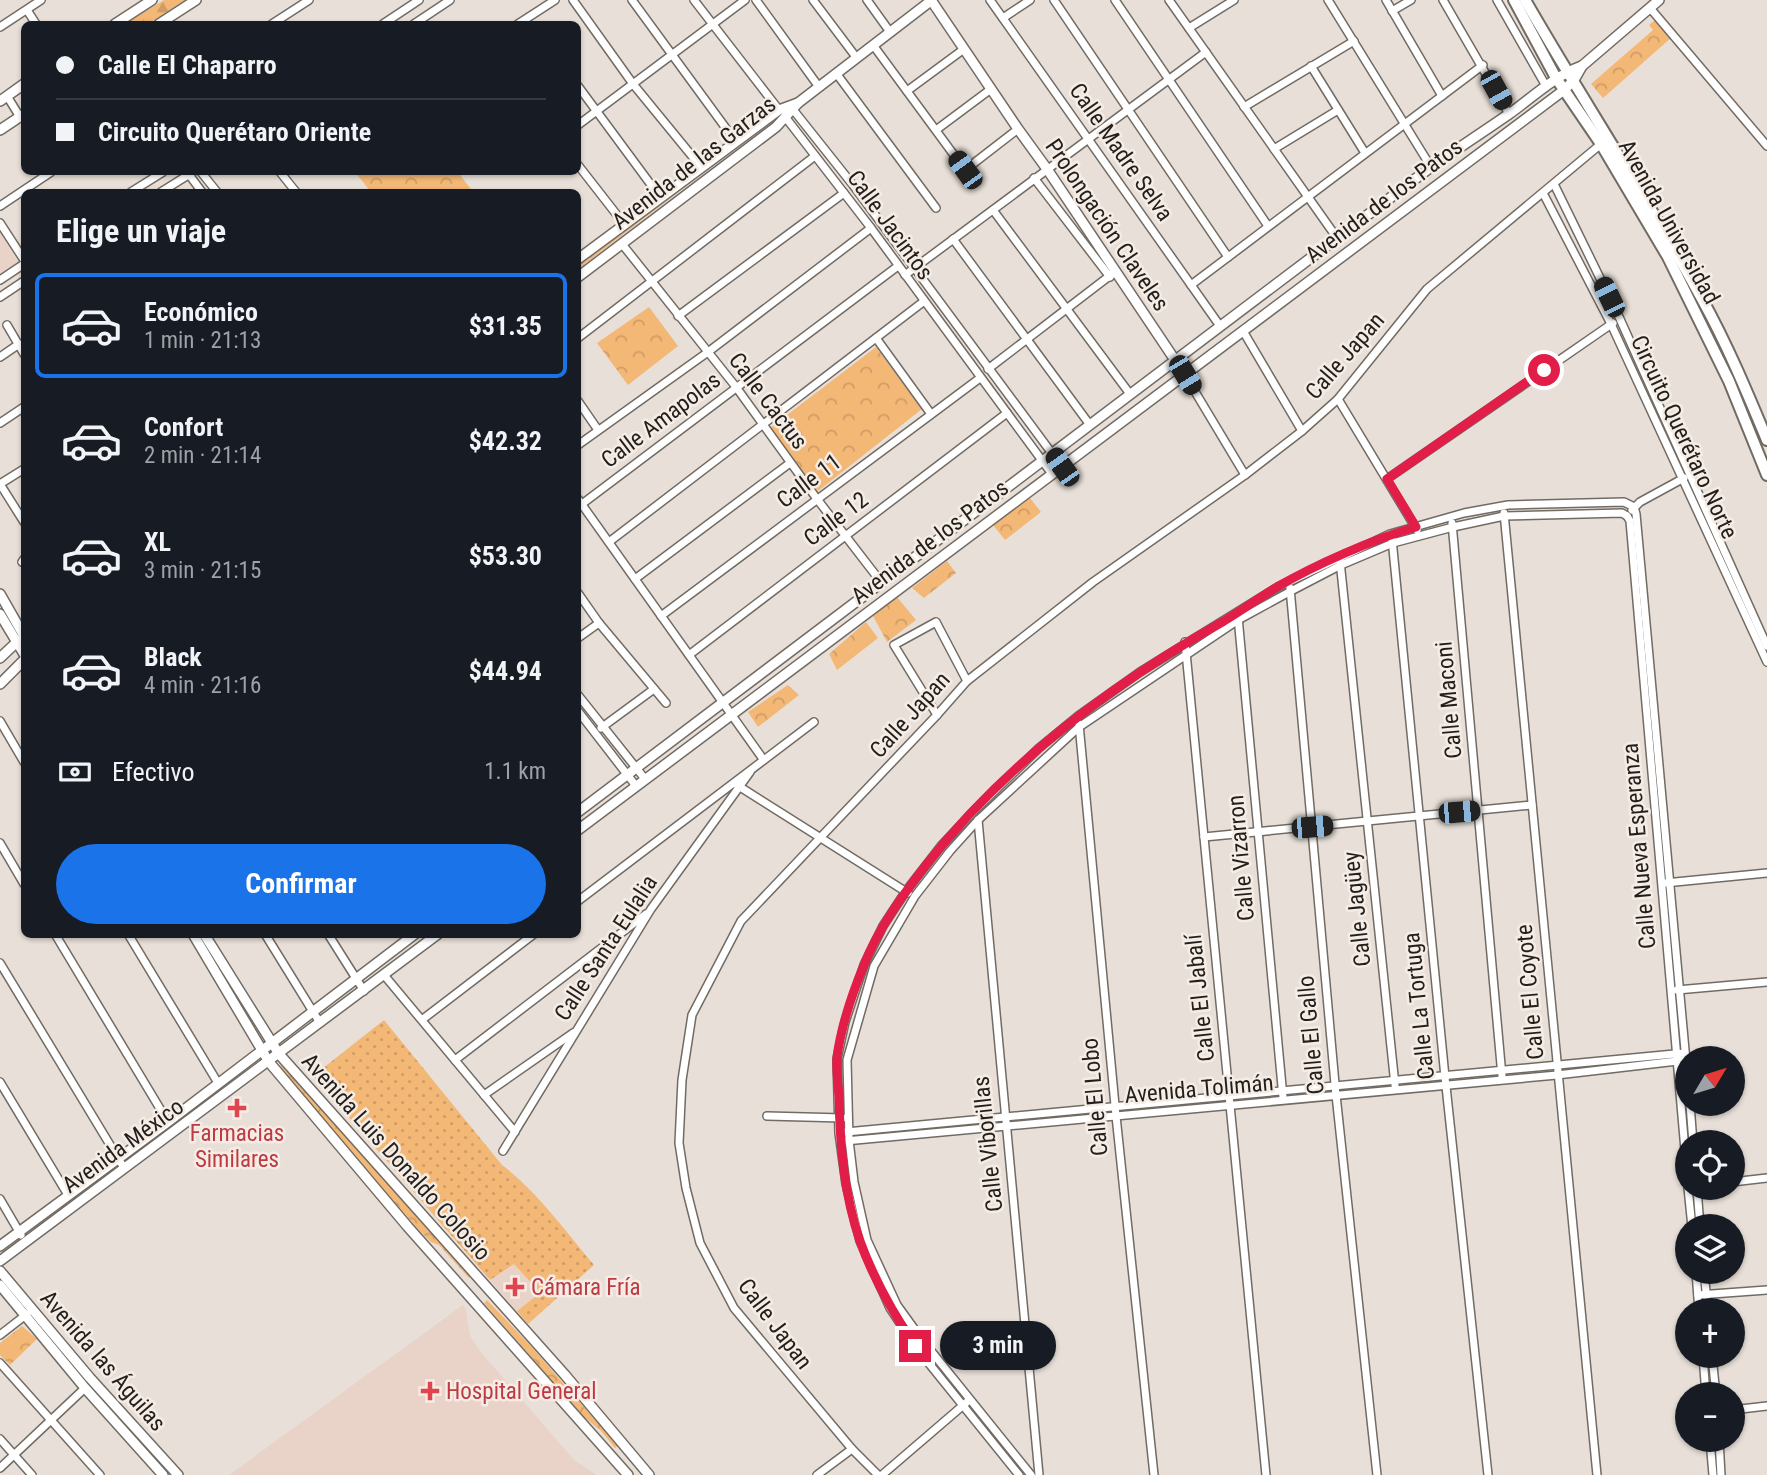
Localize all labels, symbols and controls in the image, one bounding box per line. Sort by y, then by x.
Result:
text: Calle El Chaparro [98,50,277,80]
car [1477,67,1516,113]
street label: Calle Madre Selva [1063,78,1179,226]
street label: Avenida de las Garzas [607,91,781,235]
text: Circuito Querétaro Oriente [98,117,371,147]
street label: Avenida de los Patos [1300,133,1468,269]
street label: Prolongación Claveles [1039,134,1175,316]
street label: Avenida Universidad [1613,135,1725,309]
car [945,147,986,193]
street label: Calle Jacintos [841,165,939,285]
text: Elige un viaje [56,212,226,250]
car [1591,274,1628,320]
icon: car [60,294,123,357]
text: Económico [144,297,258,327]
street label: Calle Japan [1300,307,1390,405]
text: $31.35 [469,311,542,341]
text: 1 min · 21:13 [144,327,261,354]
street label: Circuito Querétaro Norte [1625,331,1743,543]
street label: Calle Cactus [723,347,813,455]
car [1166,352,1205,398]
route start [1528,354,1560,386]
street label: Calle Amapolas [596,367,726,473]
icon: car [60,409,123,472]
text: Confort [144,412,223,442]
text: $42.32 [469,426,542,456]
text: 2 min · 21:14 [144,442,261,469]
car [1042,444,1083,490]
street label: Calle 11 [772,448,846,514]
street label: Avenida de los Patos [846,474,1014,610]
street label: Calle 12 [799,486,873,552]
icon: car [60,524,123,587]
text: XL [144,527,171,557]
text: $53.30 [469,541,542,571]
text: 3 min · 21:15 [144,557,261,584]
icon: car [60,639,123,702]
street label: Calle Maconi [1430,640,1468,760]
text: Black [144,642,202,672]
text: $44.94 [469,656,542,686]
street label: Calle Japan [864,666,956,764]
text: 4 min · 21:16 [144,672,261,699]
street label: Calle Nueva Esperanza [1617,742,1661,950]
icon: cash [56,753,94,791]
text: Efectivo [112,757,194,787]
text: 1.1 km [484,758,546,785]
street label: Calle Vizarron [1222,794,1260,922]
car [1438,800,1481,824]
car [1291,815,1334,839]
button: Confirmar [56,844,546,924]
street label: Calle Jagüey [1337,850,1376,968]
street label: Calle Santa Eulalia [549,870,663,1026]
street label: Calle El Coyote [1511,923,1549,1061]
street label: Calle El Jabalí [1180,931,1220,1063]
street label: Calle La Tortuga [1398,931,1440,1081]
street label: Calle El Gallo [1292,974,1330,1096]
street label: Calle El Lobo [1076,1037,1114,1157]
north arrow [1675,1046,1745,1116]
map controls [1675,1046,1745,1452]
street label: Avenida Luis Donaldo Colosio [296,1048,496,1266]
street label: Avenida Tolimán [1123,1069,1275,1109]
street label: Calle Viborillas [967,1075,1009,1213]
street label: Avenida México [57,1093,189,1199]
marker: Farmacias Similares [229,1100,245,1116]
place label: Farmacias Similares [190,1120,284,1173]
button: locate [1675,1130,1745,1200]
button: layers [1675,1214,1745,1284]
street label: Calle Japan [732,1273,818,1375]
place label: Cámara Fría [531,1274,640,1301]
marker: Cámara Fría [505,1277,525,1297]
street label: Avenida las Águilas [35,1285,172,1437]
button: + [1675,1298,1745,1368]
callout: 3 min [940,1322,1055,1370]
route end [899,1330,931,1362]
text: 3 min [972,1332,1024,1359]
place label: Hospital General [446,1378,596,1405]
marker: Hospital General [420,1381,440,1401]
button: − [1675,1382,1745,1452]

